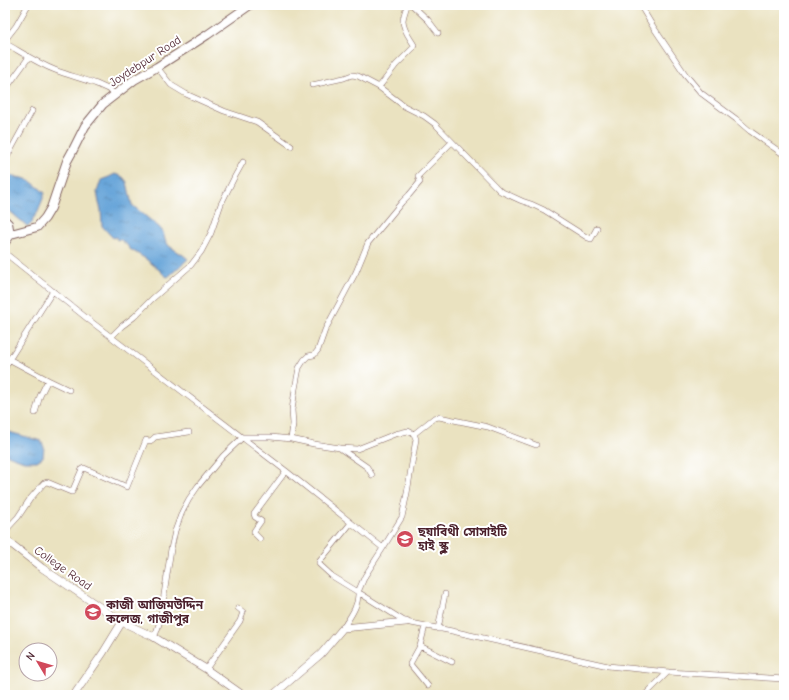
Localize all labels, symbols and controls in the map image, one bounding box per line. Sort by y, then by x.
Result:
street label: Joydebpur Road [106,33,184,89]
place label: ছয়াবিথী সোসাইটি হাই স্কুল [417,524,507,555]
school or university icon: ছয়াবিথী সোসাইটি হাই স্কুল [395,529,415,549]
street label: College Road [31,543,95,593]
place label: কাজী আজিমউদ্দিন কলেজ, গাজীপুর [105,597,204,627]
school or university icon: কাজী আজিমউদ্দিন কলেজ, গাজীপুর [83,602,103,622]
north arrow [18,642,58,682]
text: N [23,649,38,663]

